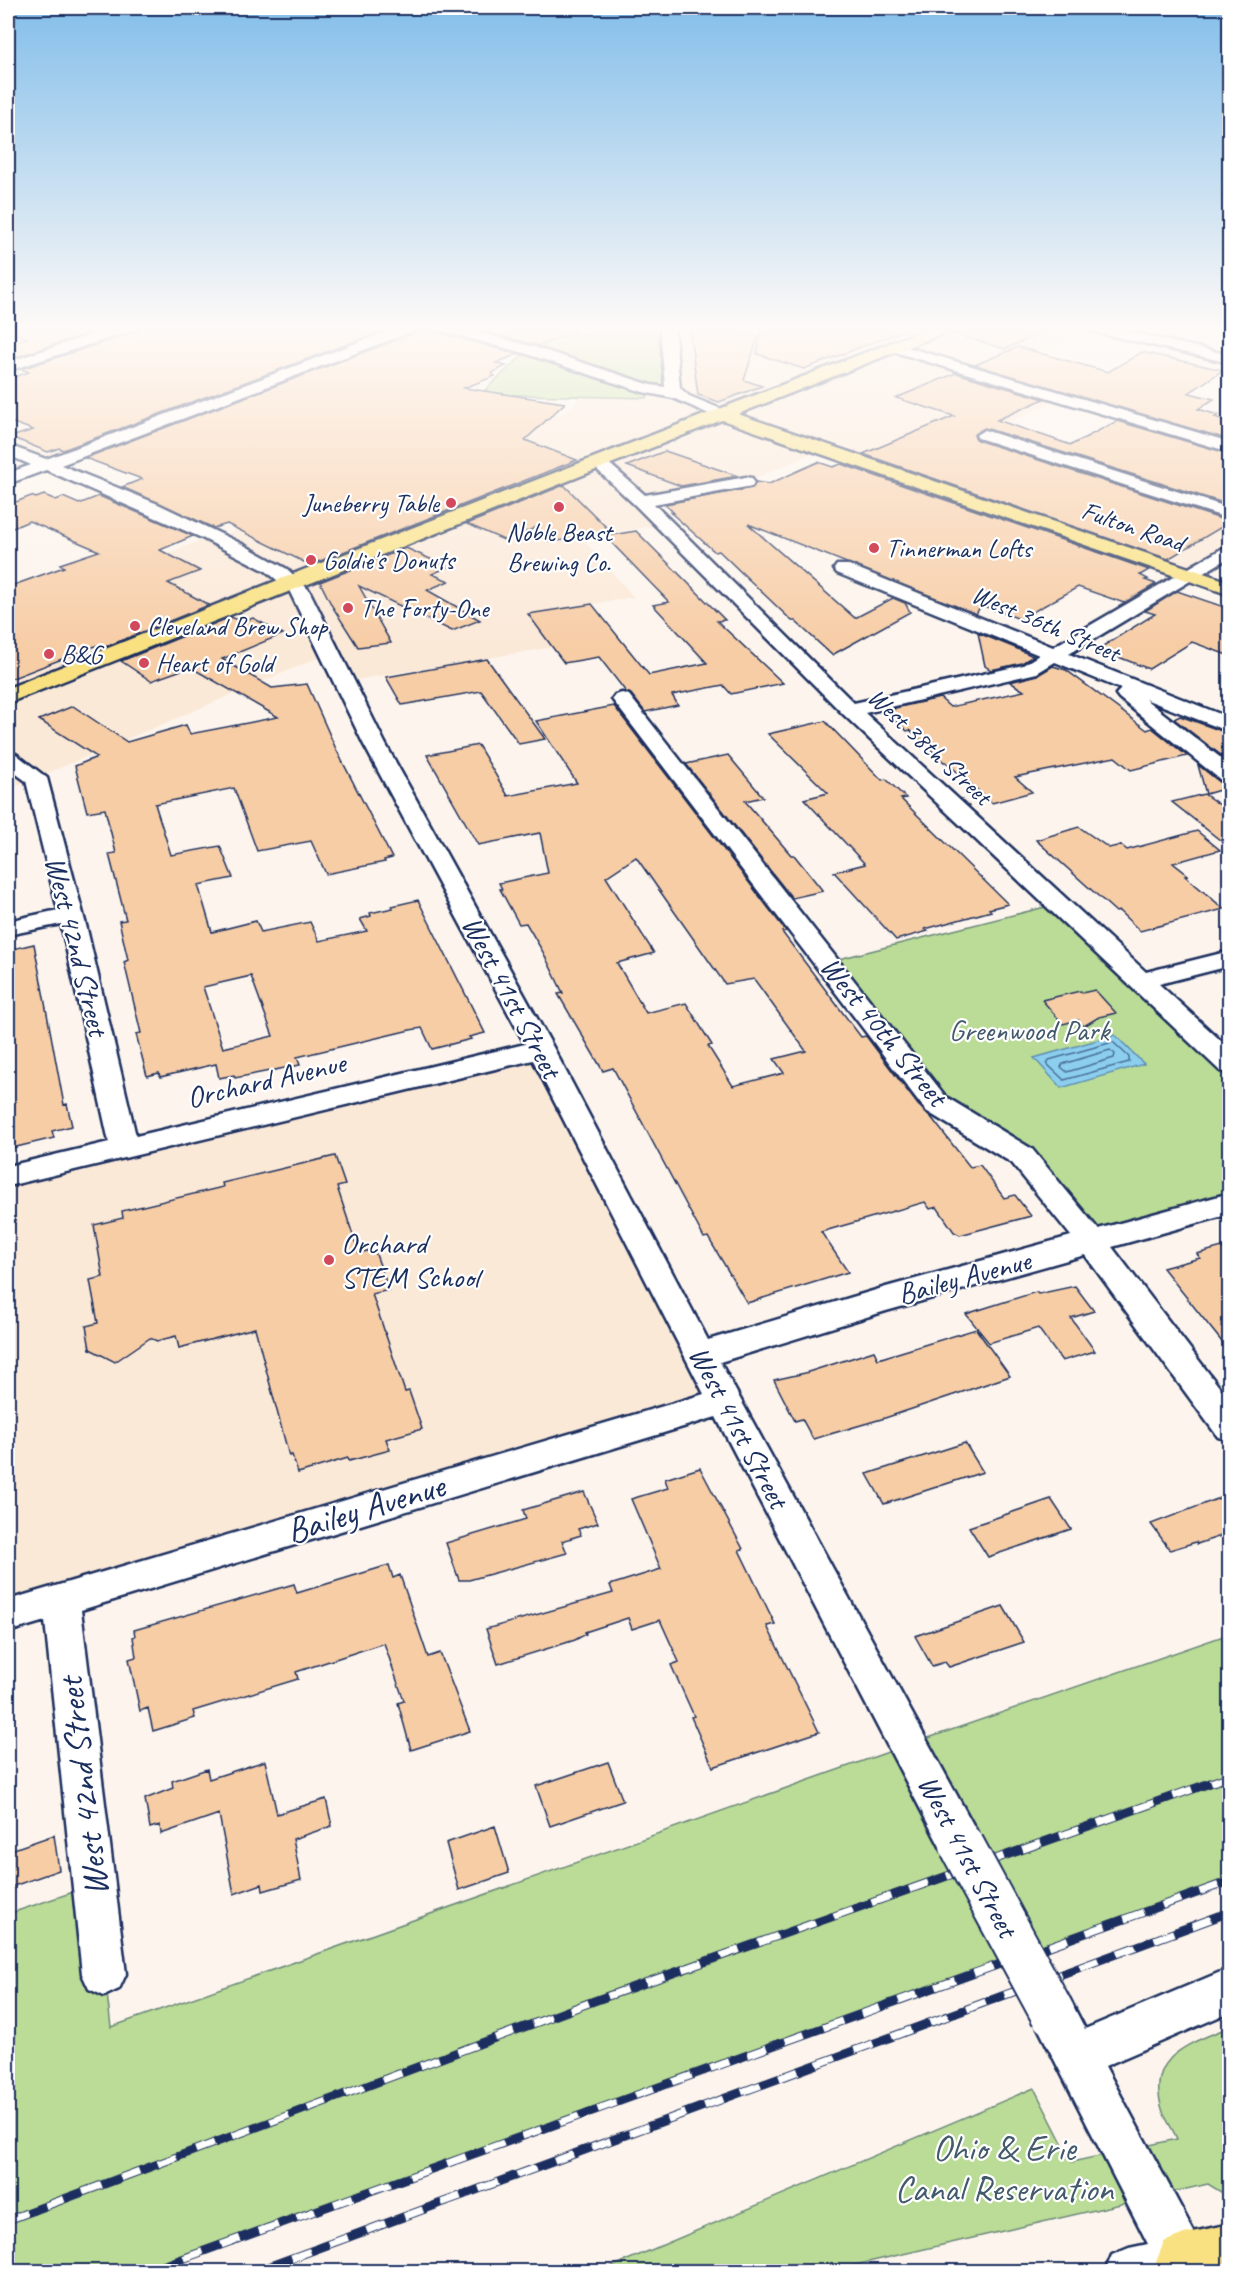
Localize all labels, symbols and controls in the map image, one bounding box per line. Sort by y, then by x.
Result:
place label: Juneberry Table [301,487,441,520]
street label: Fulton Road [1077,494,1192,561]
marker: Juneberry Table [444,496,458,510]
marker: Noble Beast Brewing Co. [552,500,566,514]
place label: Noble Beast Brewing Co. [506,516,614,579]
place label: Tinnerman Lofts [886,532,1034,565]
marker: Tinnerman Lofts [867,541,881,555]
place label: Goldie's Donuts [323,544,456,577]
marker: Goldie's Donuts [304,553,318,567]
street label: West 36th Street [967,578,1127,670]
place label: The Forty-One [360,592,491,625]
marker: The Forty-One [341,601,355,615]
place label: Cleveland Brew Shop [147,610,329,643]
marker: Cleveland Brew Shop [128,619,142,633]
place label: B&G [61,638,105,671]
marker: B&G [42,647,56,661]
place label: Heart of Gold [156,647,277,680]
marker: Heart of Gold [137,656,151,670]
street label: West 38th Street [861,681,1000,814]
street label: West 42nd Street [36,852,118,1043]
street label: West 41st Street [453,909,572,1087]
street label: West 40th Street [812,948,958,1116]
park label: Greenwood Park [949,1011,1111,1049]
street label: Orchard Avenue [183,1043,351,1117]
place label: Orchard STEM School [341,1224,484,1296]
street label: Bailey Avenue [894,1241,1037,1313]
marker: Orchard STEM School [322,1253,336,1267]
street label: West 41st Street [680,1339,799,1517]
street label: Bailey Avenue [281,1461,452,1554]
street label: West 42nd Street [46,1672,119,1899]
street label: West 41st Street [909,1768,1028,1946]
park label: Ohio & Erie Canal Reservation [895,2125,1115,2212]

